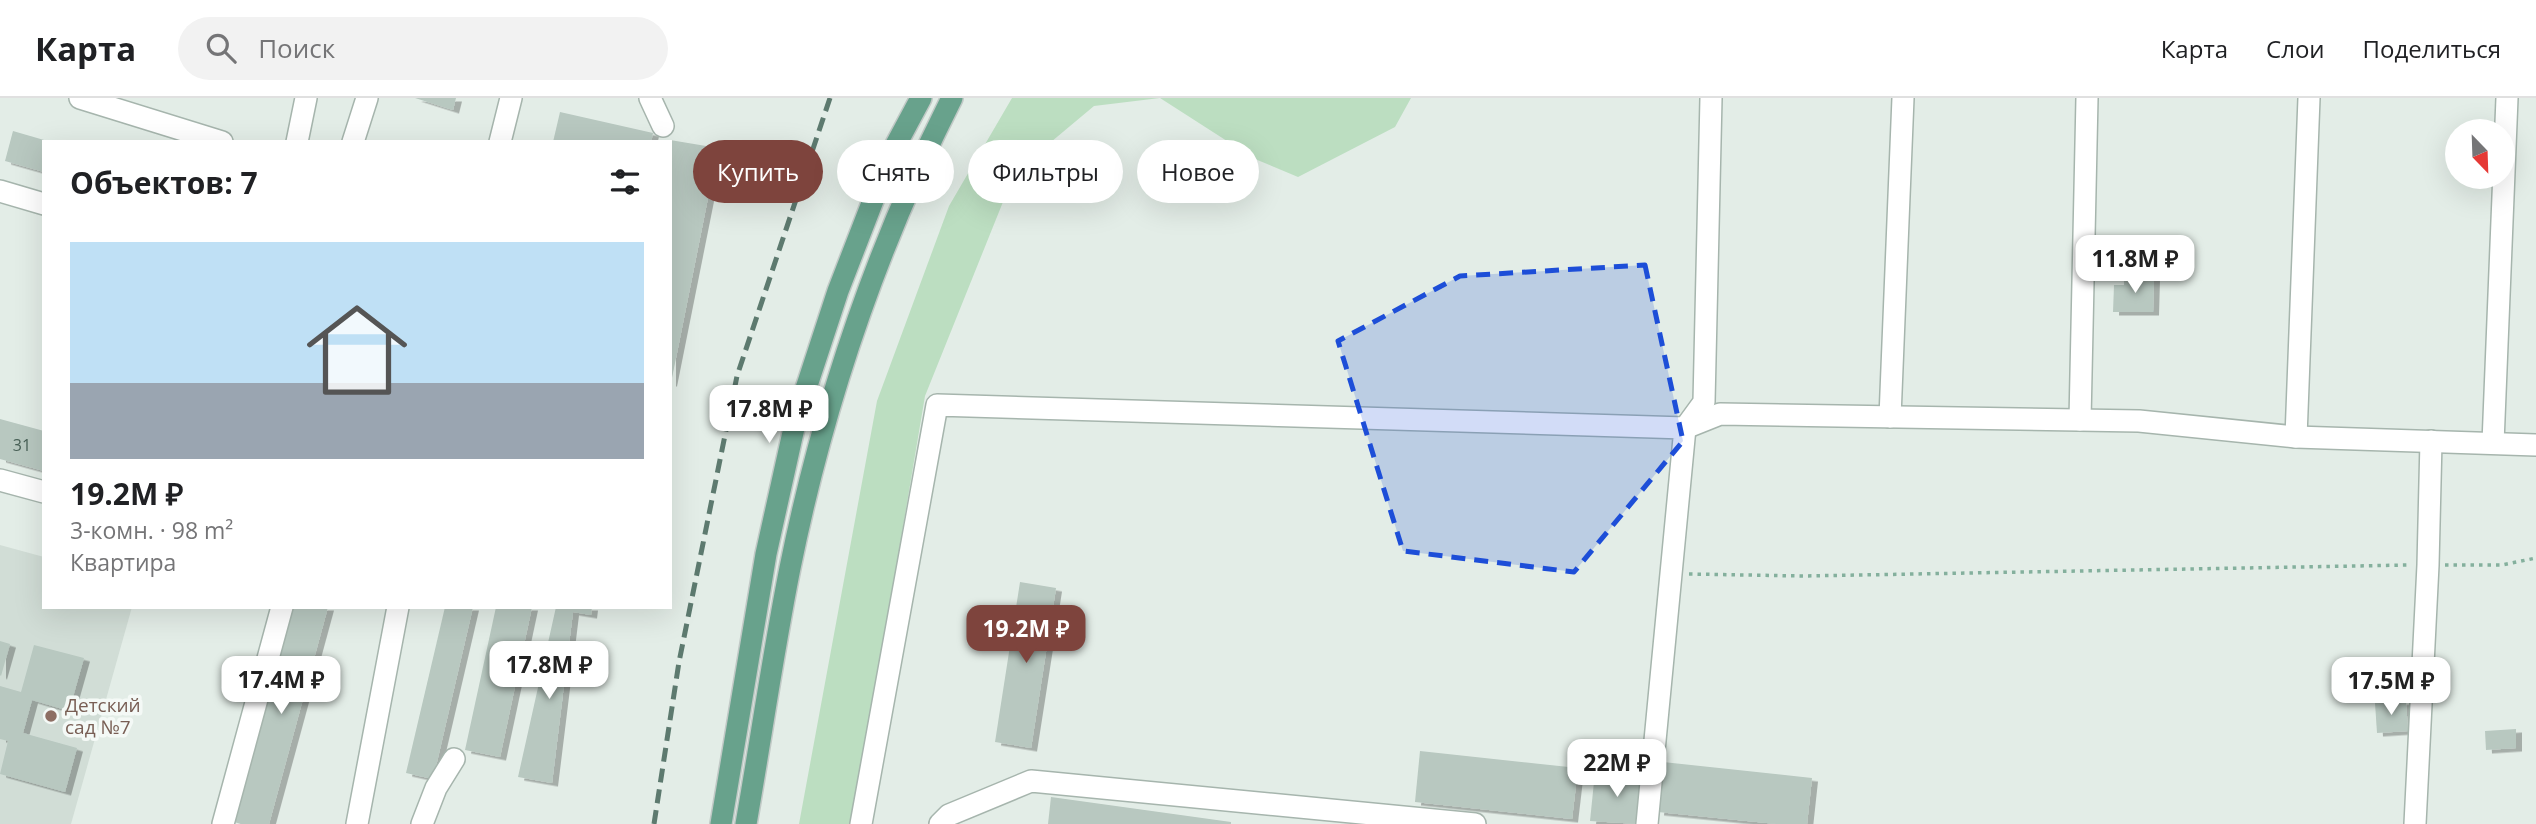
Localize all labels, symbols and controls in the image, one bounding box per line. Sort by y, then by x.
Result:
search box [178,17,668,80]
text: Карта [35,26,136,71]
icon: search [202,29,240,67]
text: Поиск [258,30,335,66]
text: Карта [2161,32,2228,65]
text: Слои [2266,32,2325,65]
text: Поделиться [2363,32,2501,65]
north arrow [2445,119,2515,189]
map controls [2445,119,2515,189]
chip: Купить [693,140,823,203]
chip: Снять [837,140,954,203]
chip: Фильтры [968,140,1123,203]
chip: Новое [1137,140,1259,203]
text: Объектов: 7 [70,162,258,203]
icon: filters [606,163,644,201]
pin: 11.8M ₽ [2070,236,2200,295]
text: 11.8M ₽ [2091,242,2179,274]
icon: home [294,287,420,413]
pin: 17.8M ₽ [704,386,834,445]
text: 17.8M ₽ [725,392,813,424]
house number: 31 [13,434,31,456]
text: 19.2M ₽ [70,473,184,514]
text: 3-комн. · 98 m² [70,514,233,546]
text: Квартира [70,546,176,578]
pin: 19.2M ₽ [961,606,1091,665]
text: 19.2M ₽ [982,612,1070,644]
pin: 17.8M ₽ [484,642,614,701]
text: 17.8M ₽ [505,648,593,680]
pin: 17.4M ₽ [216,656,346,716]
pin: 17.5M ₽ [2326,658,2456,717]
text: 17.4M ₽ [237,663,325,695]
text: 17.5M ₽ [2347,664,2435,696]
place label: Детский сад №7 [65,692,141,740]
marker: Детский сад №7 [43,708,59,724]
pin: 22M ₽ [1568,740,1666,799]
text: 22M ₽ [1583,746,1651,778]

